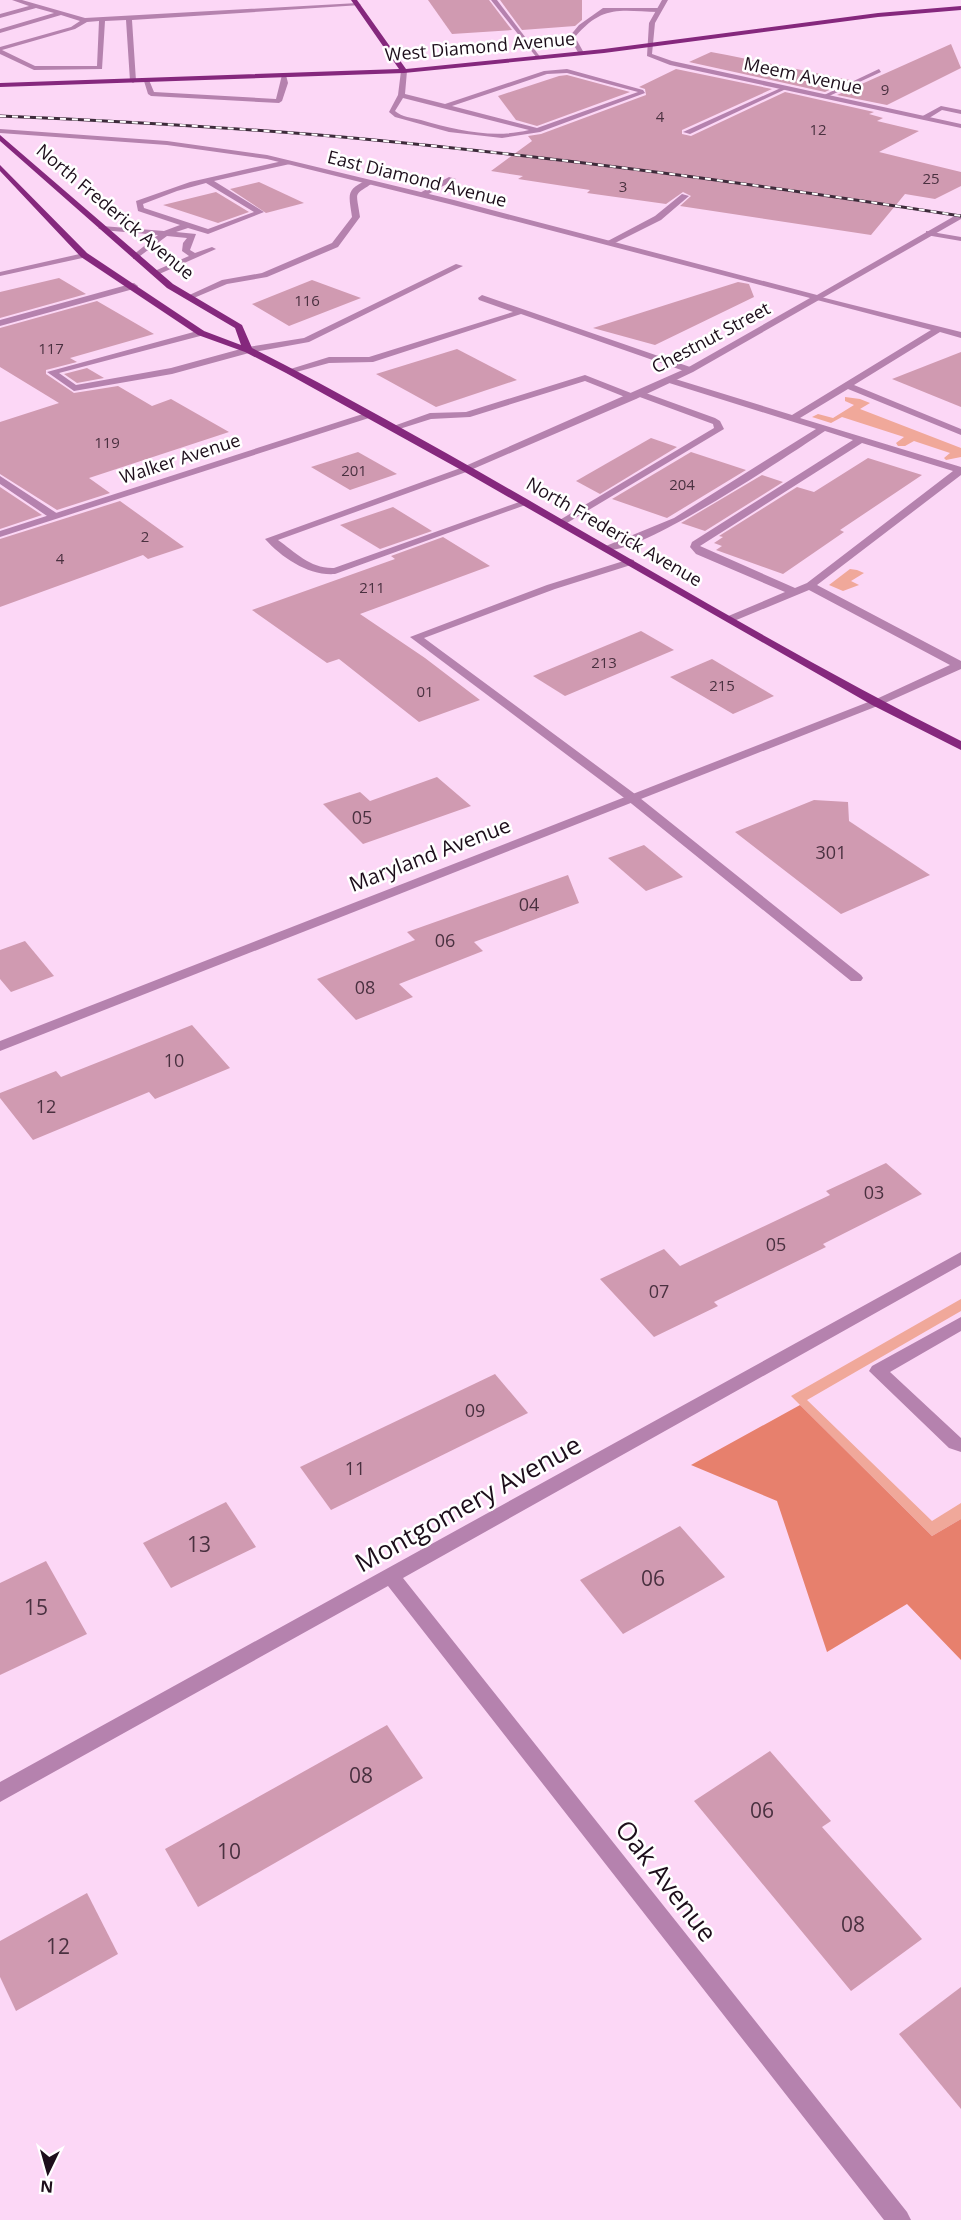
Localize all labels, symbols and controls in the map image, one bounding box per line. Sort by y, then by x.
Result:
street label: West Diamond Avenue [384,26,576,66]
street label: Meem Avenue [742,51,865,99]
house number: 9 [881,79,889,99]
house number: 4 [656,106,665,126]
house number: 12 [809,119,827,139]
street label: North Frederick Avenue [32,138,200,284]
street label: East Diamond Avenue [325,144,509,212]
house number: 25 [922,168,940,188]
house number: 3 [619,176,627,196]
house number: 116 [294,290,320,310]
street label: Chestnut Street [647,296,774,378]
house number: 117 [38,338,64,358]
street label: Walker Avenue [116,427,243,489]
house number: 119 [94,432,120,452]
house number: 201 [341,460,367,480]
street label: North Frederick Avenue [522,471,707,591]
house number: 204 [669,474,695,494]
house number: 2 [141,526,149,546]
house number: 4 [56,548,65,568]
house number: 211 [359,577,385,597]
house number: 213 [591,652,617,672]
house number: 215 [709,675,735,695]
house number: 01 [416,681,434,701]
house number: 05 [352,805,372,829]
street label: Maryland Avenue [345,810,514,898]
house number: 301 [816,840,846,864]
house number: 04 [519,892,539,916]
house number: 06 [435,928,455,952]
house number: 08 [355,975,375,999]
house number: 10 [164,1048,184,1072]
house number: 12 [36,1094,56,1118]
house number: 03 [864,1180,884,1204]
house number: 05 [766,1232,786,1256]
house number: 07 [649,1279,669,1303]
house number: 09 [465,1398,485,1422]
street label: Montgomery Avenue [348,1426,587,1580]
house number: 11 [345,1456,365,1480]
house number: 13 [187,1530,211,1558]
house number: 06 [641,1564,665,1592]
house number: 15 [24,1593,48,1621]
house number: 08 [349,1761,373,1789]
house number: 06 [750,1796,774,1824]
street label: Oak Avenue [608,1812,726,1949]
house number: 10 [217,1837,241,1865]
house number: 08 [841,1910,865,1938]
house number: 12 [46,1932,70,1960]
north arrow [18,2142,78,2202]
text: N [39,2175,54,2198]

